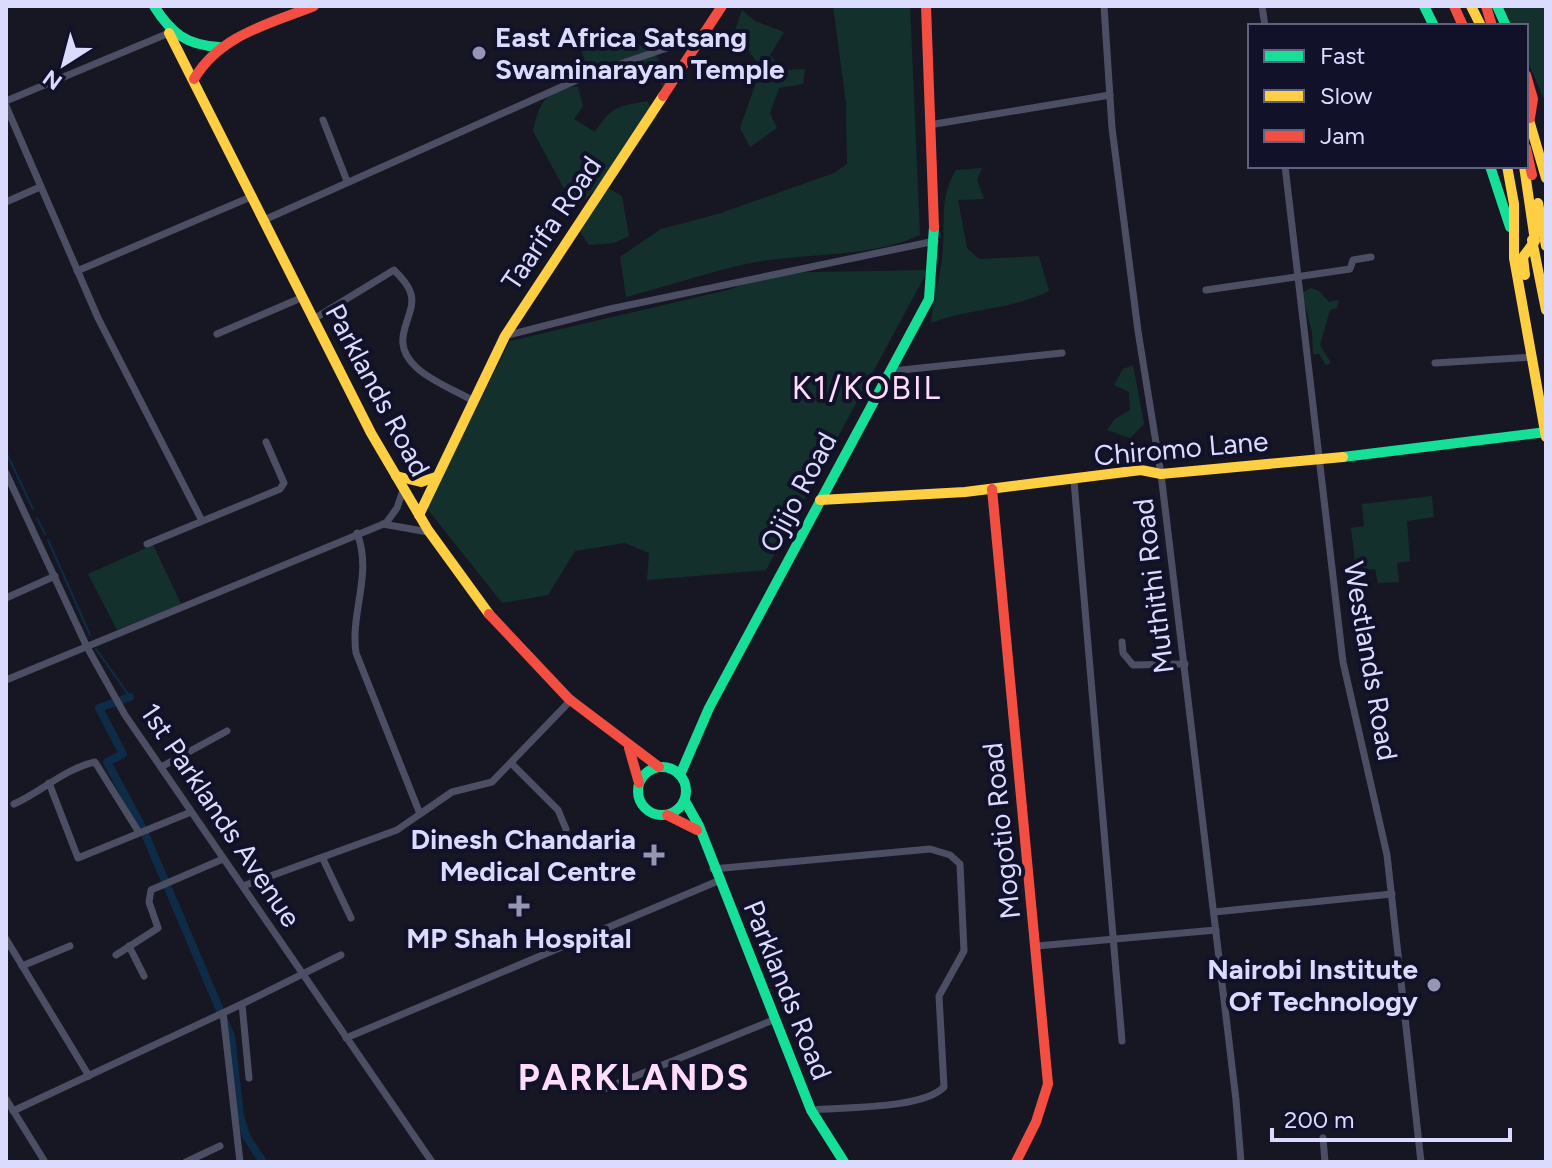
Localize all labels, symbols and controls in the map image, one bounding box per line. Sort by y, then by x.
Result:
place label: East Africa Satsang Swaminarayan Temple [495,20,784,86]
north arrow [24,24,104,104]
legend [1248,24,1528,168]
text: Fast [1320,41,1365,70]
marker: East Africa Satsang Swaminarayan Temple [470,44,488,62]
text: N [38,64,67,96]
text: Slow [1320,81,1373,110]
text: Jam [1320,121,1365,150]
street label: Taarifa Road [494,150,608,296]
street label: Parklands Road [318,298,438,482]
district label: K1/KOBIL [792,369,942,407]
street label: Chiromo Lane [1092,423,1270,473]
street label: Ojijo Road [752,426,844,558]
street label: Muthithi Road [1125,497,1181,675]
street label: Westlands Road [1337,559,1405,763]
street label: 1st Parklands Avenue [134,697,308,933]
street label: Mogotio Road [975,741,1027,921]
place label: Dinesh Chandaria Medical Centre [410,822,636,888]
marker: Dinesh Chandaria Medical Centre [643,844,665,866]
marker: MP Shah Hospital [508,895,530,917]
street label: Parklands Road [737,895,839,1085]
place label: MP Shah Hospital [406,921,632,955]
place label: Nairobi Institute Of Technology [1207,952,1419,1018]
marker: Nairobi Institute Of Technology [1425,976,1443,994]
district label: PARKLANDS [518,1056,750,1099]
scale bar [1272,1092,1510,1142]
text: 200 m [1284,1105,1355,1134]

